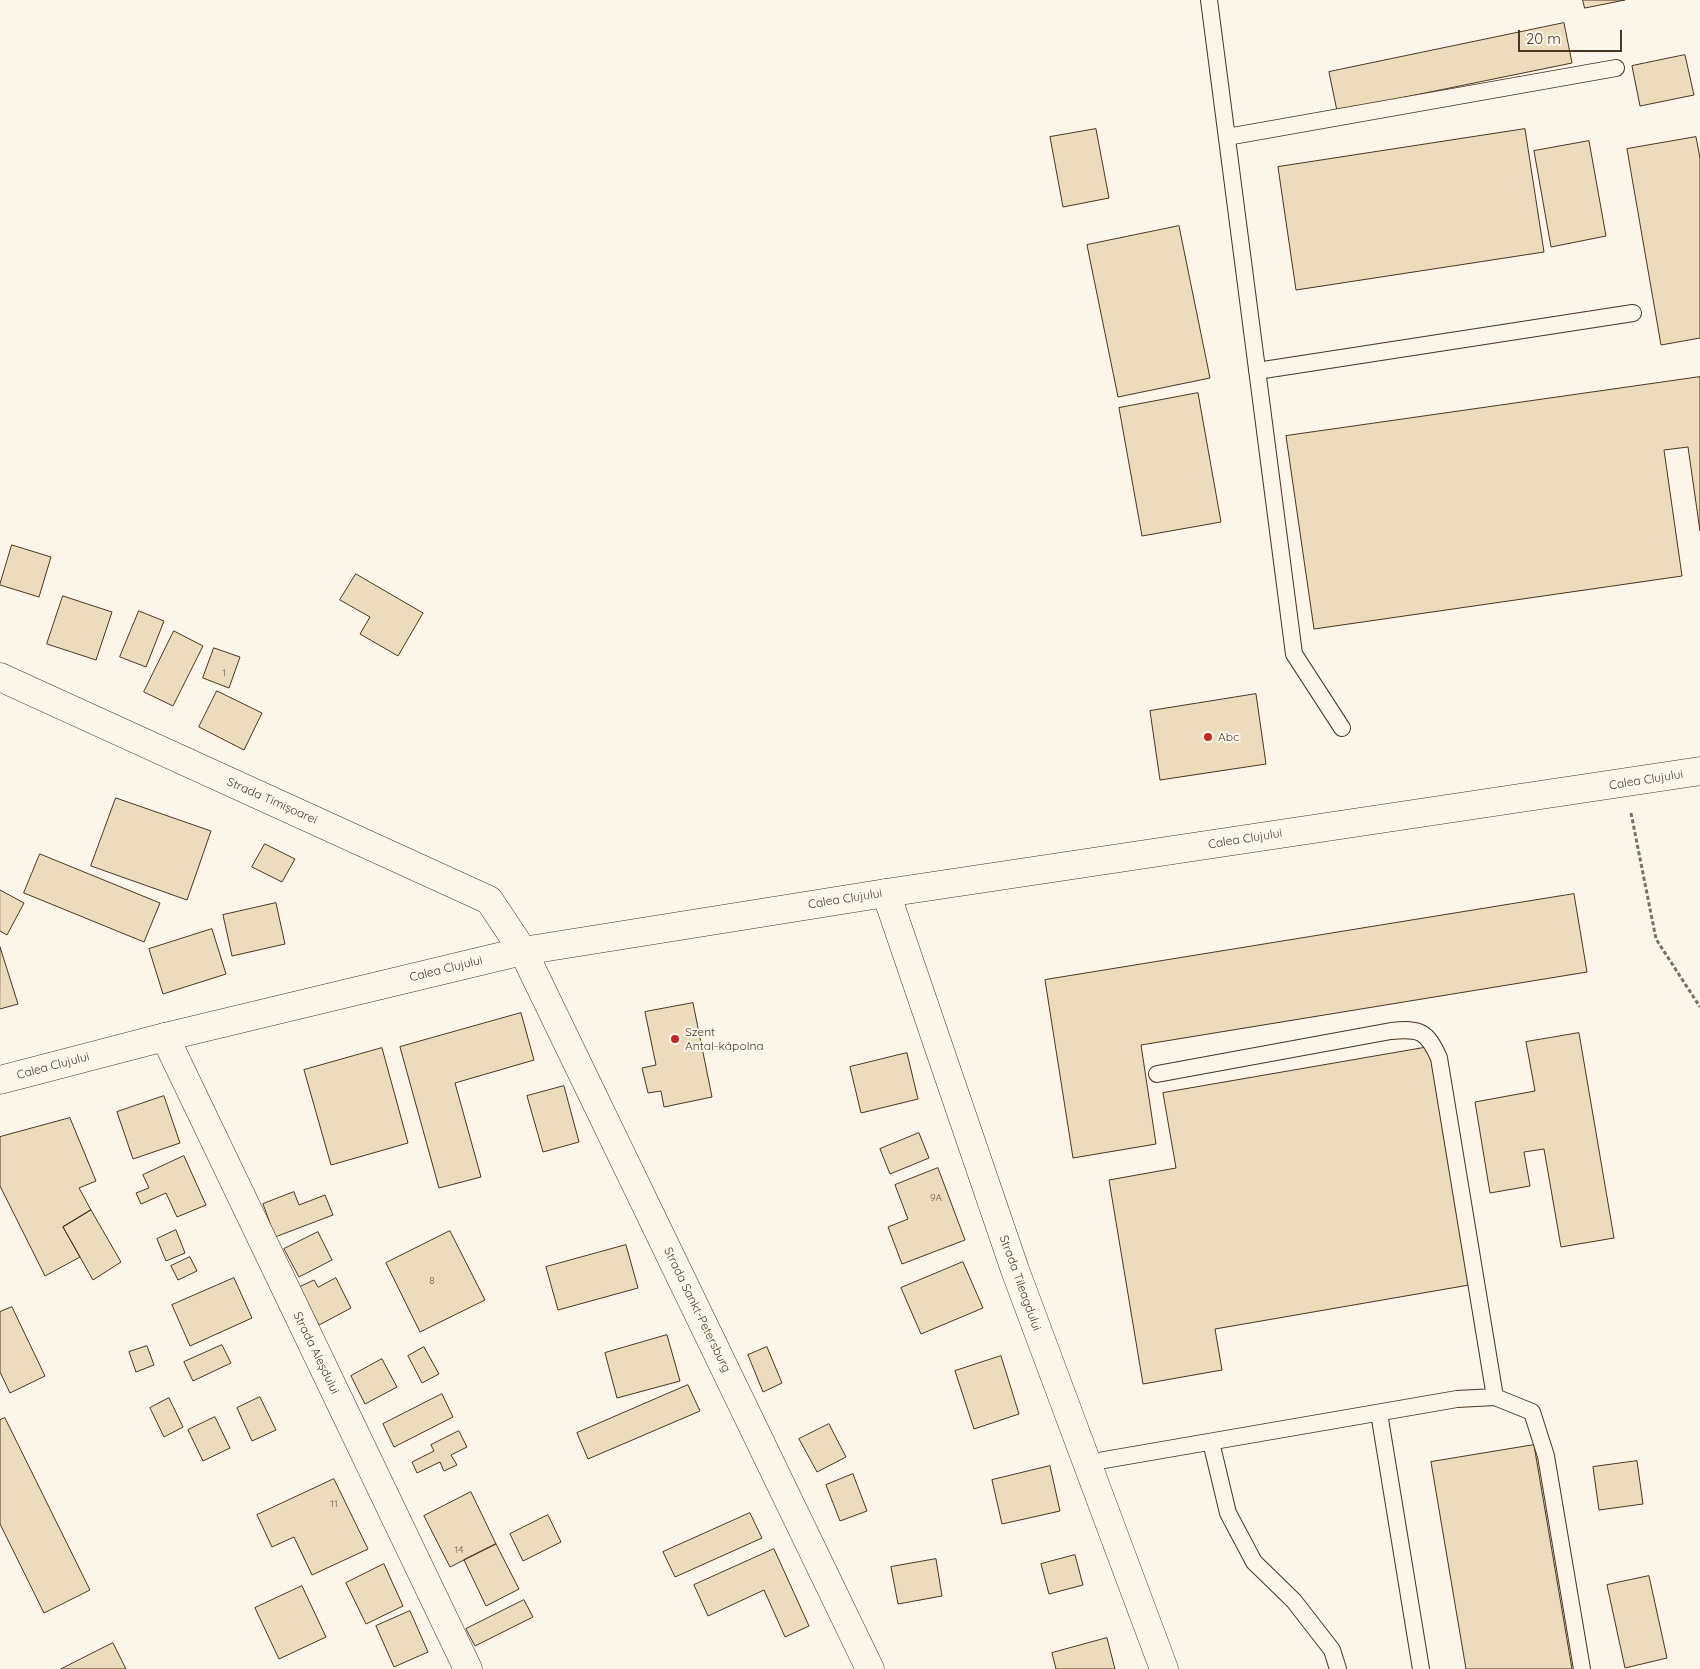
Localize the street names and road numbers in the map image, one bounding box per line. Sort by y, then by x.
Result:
street label: Calea Clujului [1608,767,1684,793]
street label: Strada Timișoarei [225,775,319,827]
street label: Calea Clujului [1207,826,1283,852]
street label: Calea Clujului [807,886,883,912]
street label: Calea Clujului [408,953,484,985]
street label: Calea Clujului [15,1049,91,1083]
street label: Strada Tileagdului [996,1233,1044,1333]
street label: Strada Sankt-Petersburg [660,1245,734,1375]
street label: Strada Aleșdului [290,1310,342,1396]

